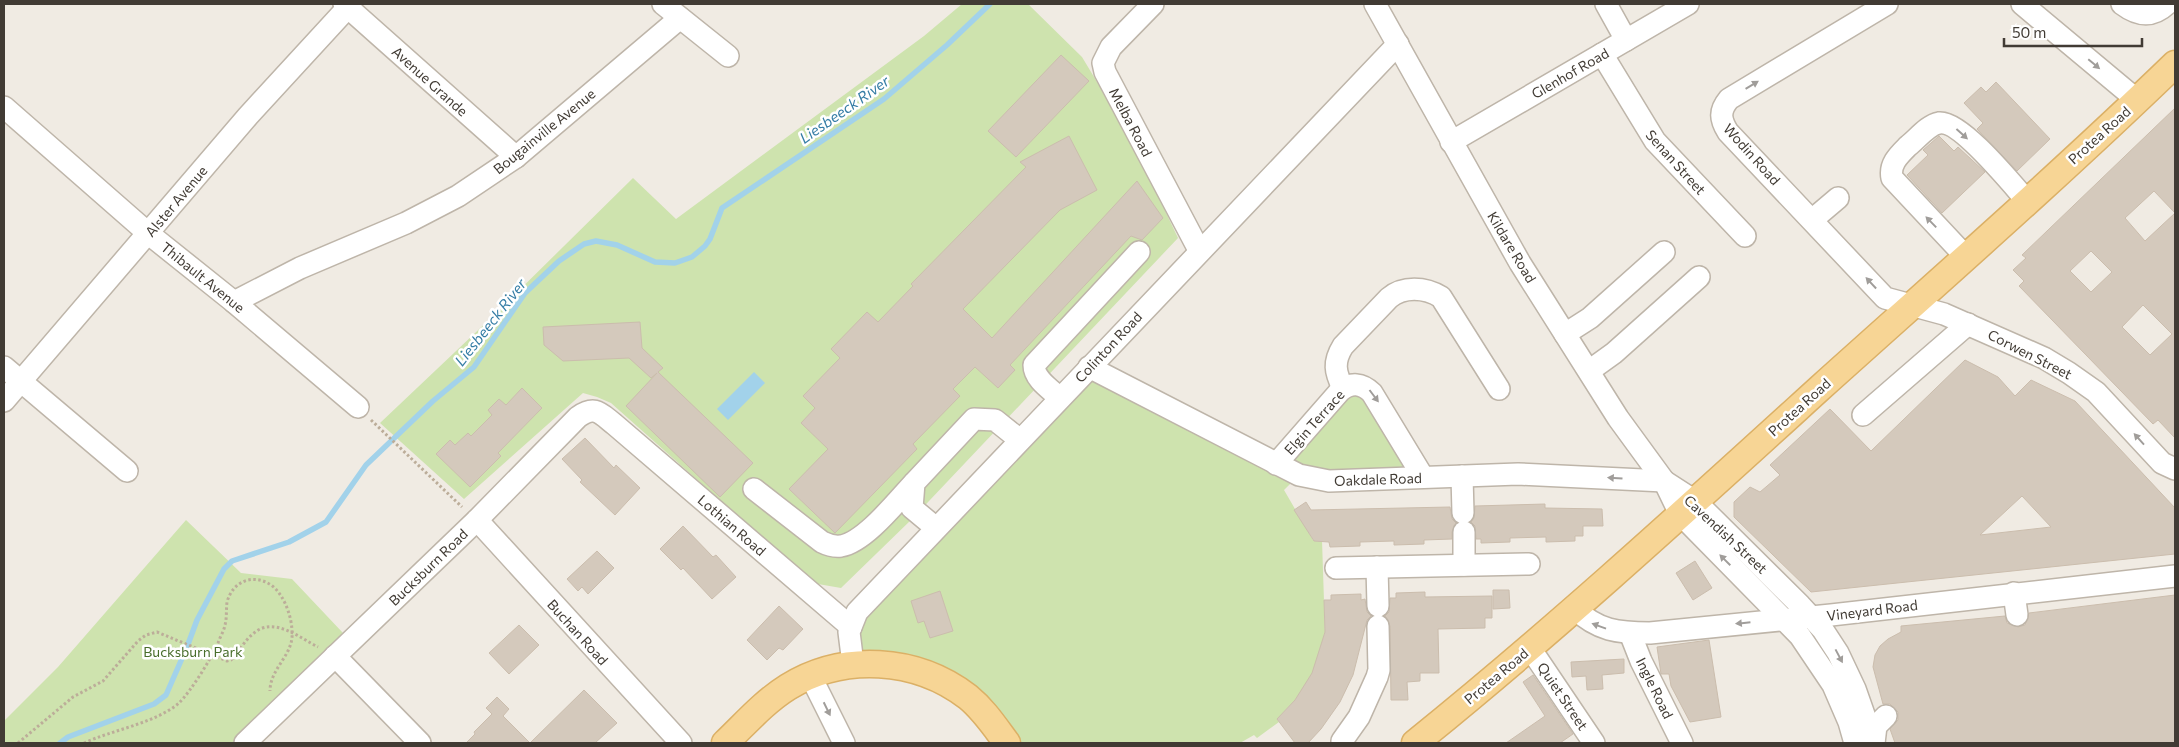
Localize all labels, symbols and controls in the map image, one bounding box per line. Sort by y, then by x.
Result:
scale bar [2004,15,2142,47]
text: 50 m [2012,23,2046,41]
street label: Avenue Grande [389,43,471,119]
street label: Glenhof Road [1528,44,1612,102]
one-way arrow [2087,58,2099,70]
water label: Liesbeeck River [796,71,893,147]
one-way arrow [1746,80,1759,89]
street label: Bougainville Avenue [490,85,598,177]
street label: Melba Road [1106,85,1156,159]
street label: Protea Road [2064,103,2134,167]
street label: Wodin Road [1720,120,1784,188]
street label: Senan Street [1643,126,1710,198]
one-way arrow [1956,128,1969,139]
street label: Alster Avenue [141,162,211,240]
street label: Kildare Road [1484,208,1540,286]
one-way arrow [1925,216,1937,228]
street label: Thibault Avenue [158,238,248,316]
water label: Liesbeeck River [450,274,530,369]
one-way arrow [1865,277,1877,289]
street label: Colinton Road [1071,308,1145,386]
street label: Corwen Street [1985,326,2075,383]
street label: Protea Road [1764,375,1834,439]
street label: Elgin Terrace [1280,386,1348,458]
one-way arrow [1368,389,1379,402]
one-way arrow [2133,432,2144,445]
street label: Oakdale Road [1334,469,1422,489]
one-way arrow [1607,473,1623,481]
street label: Lothian Road [695,491,769,559]
street label: Cavendish Street [1681,491,1771,577]
street label: Bucksburn Road [385,525,471,609]
one-way arrow [1720,554,1732,566]
street label: Buchan Road [544,596,612,668]
street label: Vineyard Road [1825,596,1919,624]
one-way arrow [1735,619,1751,627]
one-way arrow [1592,622,1607,629]
park label: Bucksburn Park [143,643,243,660]
street label: Protea Road [1461,644,1531,708]
one-way arrow [1835,648,1843,663]
street label: Ingle Road [1633,655,1677,721]
street label: Quiet Street [1534,659,1592,733]
one-way arrow [823,702,831,717]

